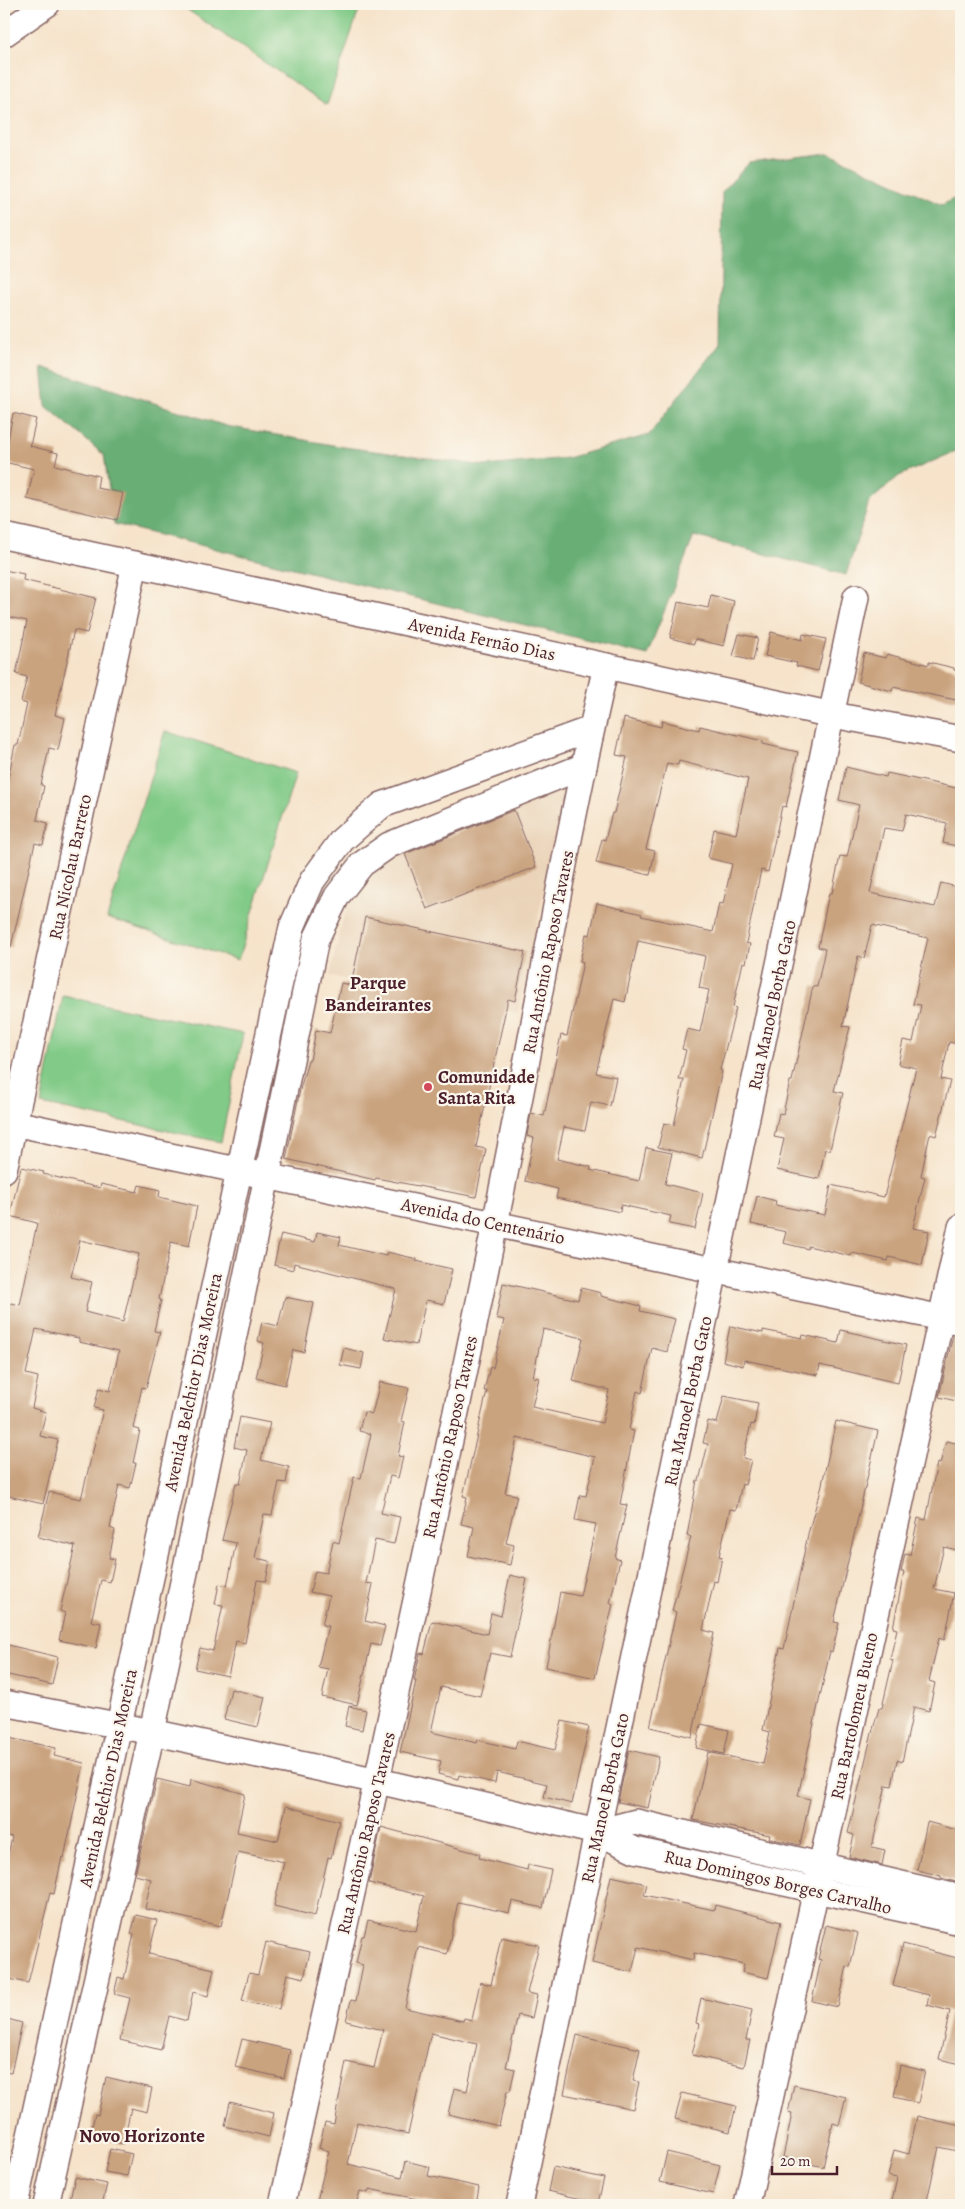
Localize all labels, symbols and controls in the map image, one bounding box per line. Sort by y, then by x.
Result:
street label: Avenida Fernão Dias [405,611,558,666]
street label: Rua Nicolau Barreto [43,792,97,942]
street label: Rua Antônio Raposo Tavares [516,848,580,1056]
street label: Rua Manoel Borba Gato [742,918,802,1092]
district label: Parque Bandeirantes [325,970,432,1018]
place label: Comunidade Santa Rita [438,1065,535,1110]
marker: Comunidade Santa Rita [422,1081,434,1093]
street label: Avenida do Centenário [398,1192,567,1250]
street label: Avenida Belchior Dias Moreira [158,1270,228,1495]
street label: Rua Manoel Borba Gato [658,1314,718,1488]
street label: Rua Antônio Raposo Tavares [417,1333,483,1541]
street label: Rua Bartolomeu Bueno [825,1630,883,1802]
street label: Avenida Belchior Dias Moreira [73,1666,143,1891]
street label: Rua Manoel Borba Gato [575,1711,635,1885]
street label: Rua Antônio Raposo Tavares [331,1729,401,1937]
street label: Rua Domingos Borges Carvalho [662,1844,894,1920]
district label: Novo Horizonte [79,2123,205,2149]
scale bar [772,2144,838,2176]
text: 20 m [780,2151,811,2171]

